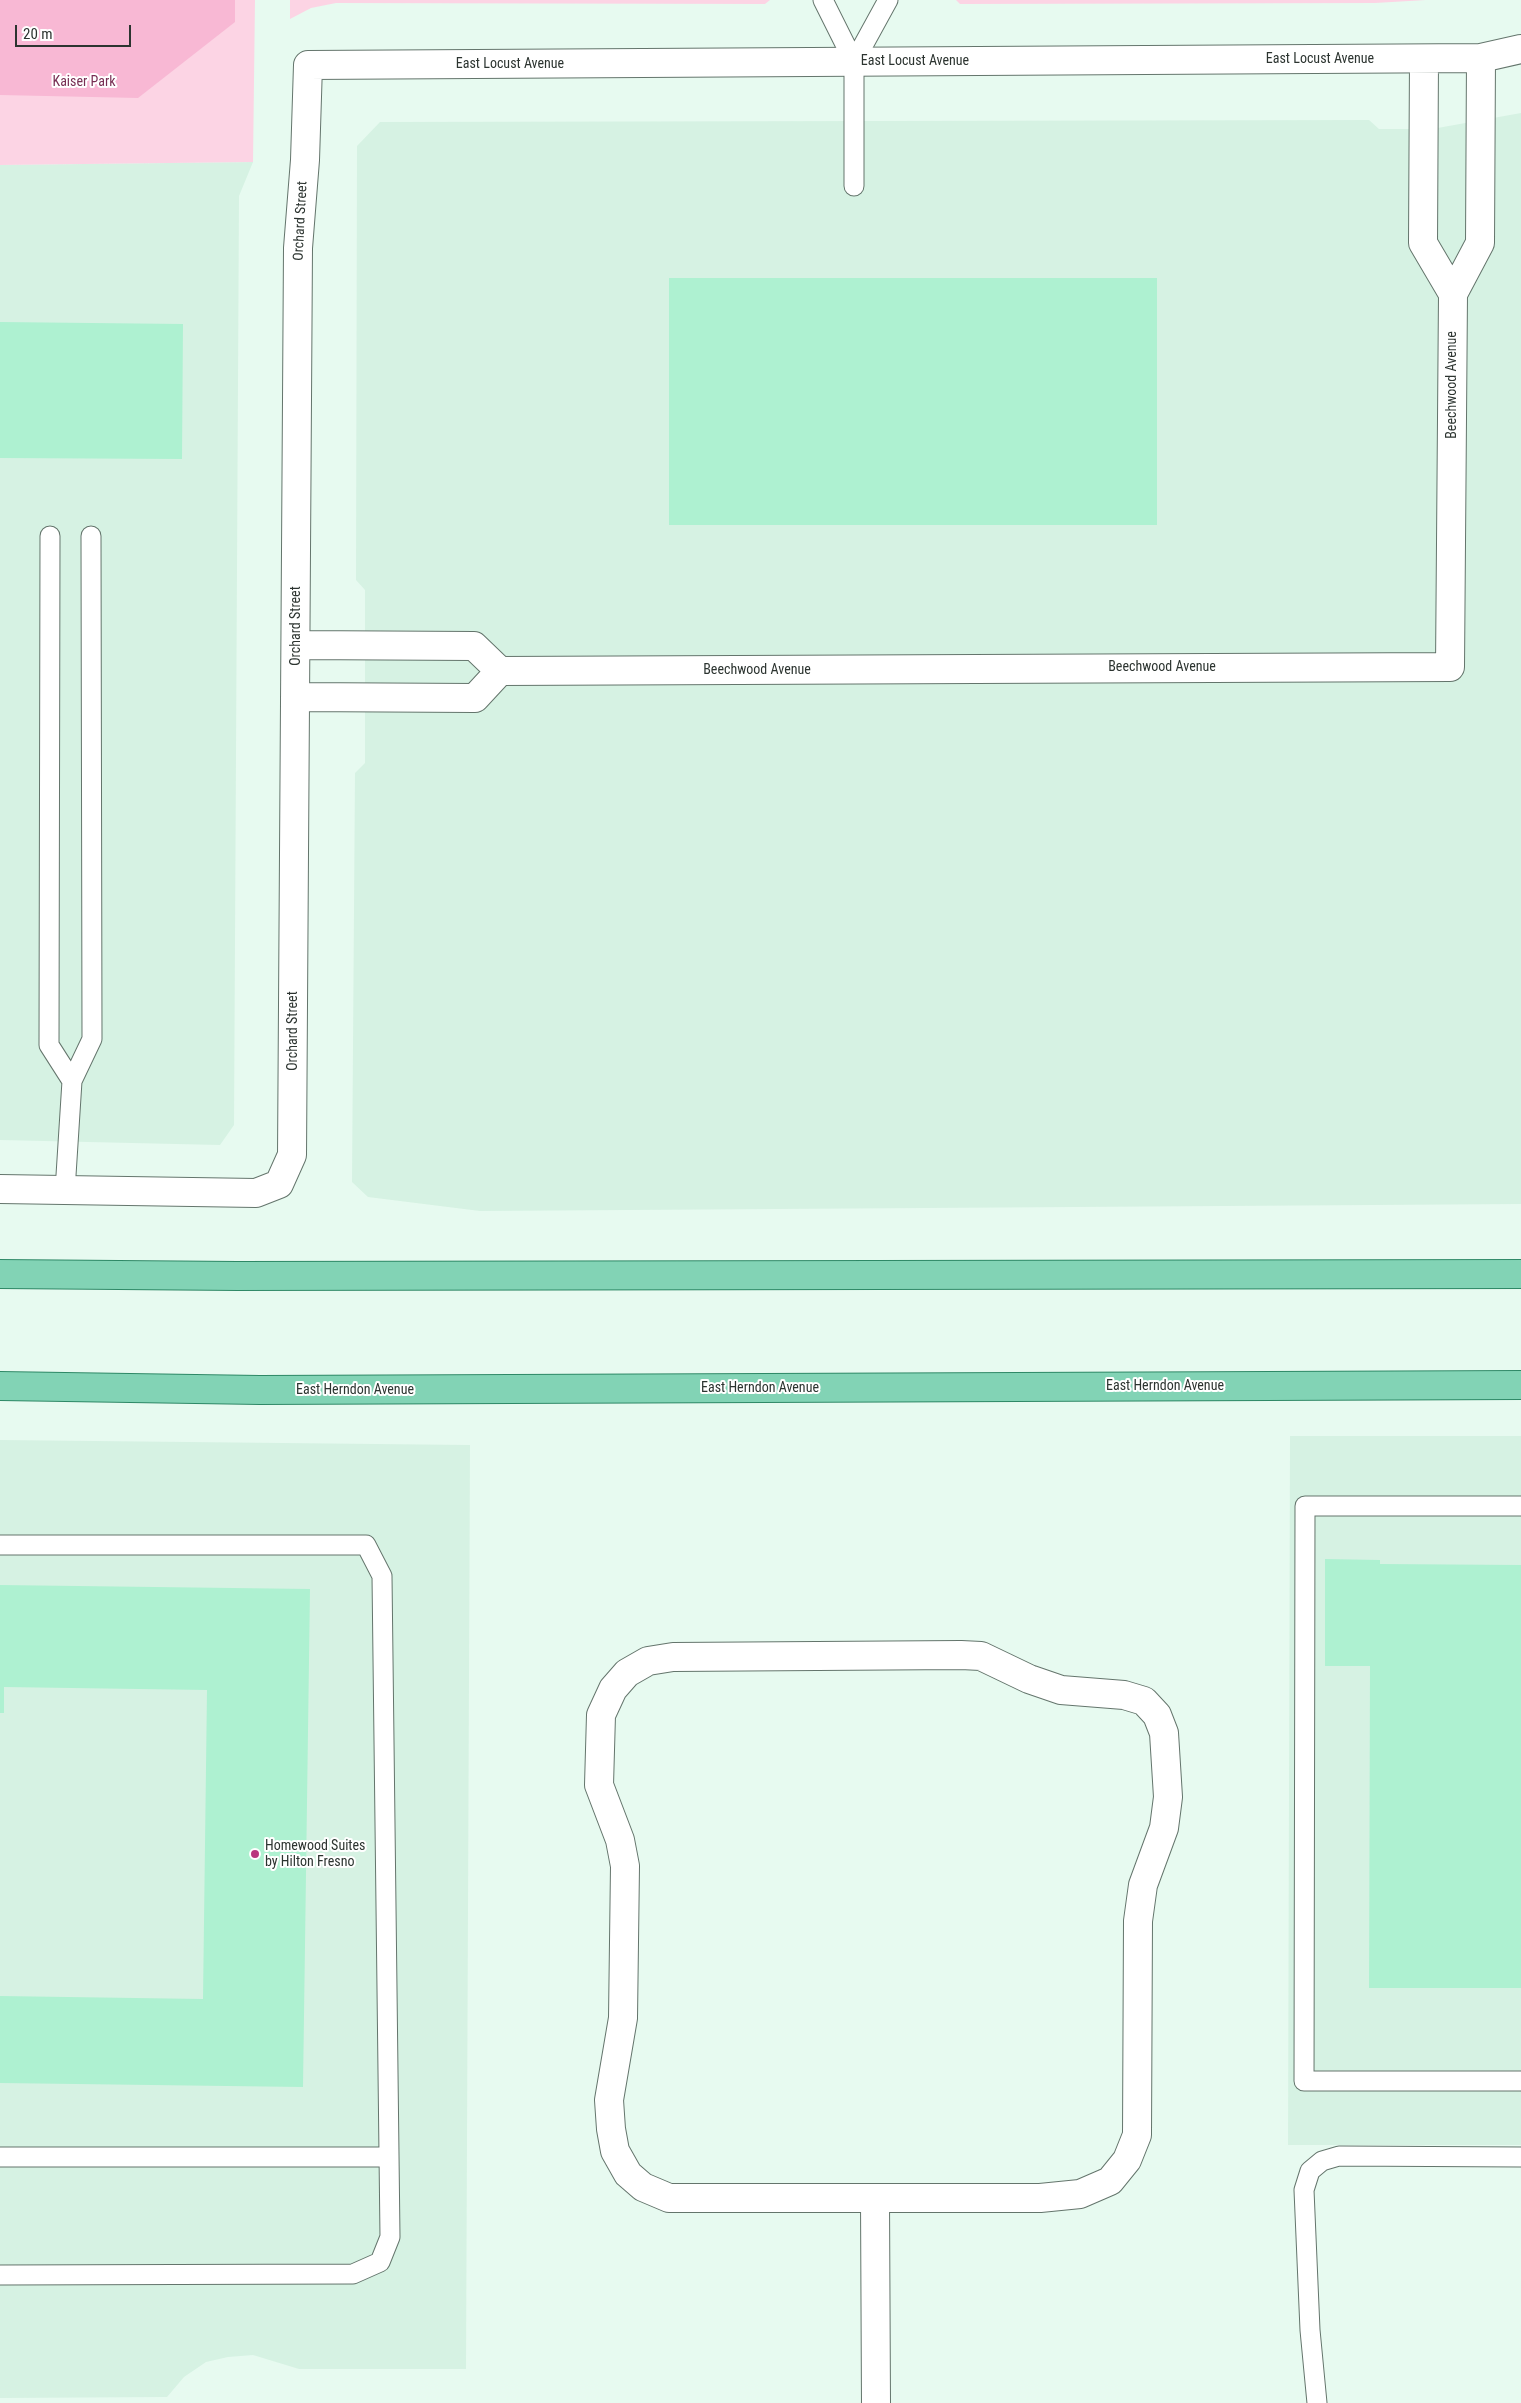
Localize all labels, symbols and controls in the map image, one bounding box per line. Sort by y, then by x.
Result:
scale bar [18,15,134,47]
text: 20 m [23,25,53,43]
street label: East Locust Avenue [1266,51,1374,67]
street label: East Locust Avenue [861,53,969,69]
street label: East Locust Avenue [456,56,564,72]
park label: Kaiser Park [53,74,115,90]
street label: Orchard Street [291,181,311,261]
street label: Beechwood Avenue [1444,331,1460,439]
street label: Orchard Street [288,586,304,666]
street label: Beechwood Avenue [1108,659,1216,675]
street label: Beechwood Avenue [703,662,811,678]
street label: Orchard Street [285,991,301,1071]
street label: East Herndon Avenue [1106,1378,1224,1394]
street label: East Herndon Avenue [701,1380,819,1396]
street label: East Herndon Avenue [296,1382,414,1398]
place label: Homewood Suites by Hilton Fresno [265,1838,365,1870]
marker: Homewood Suites by Hilton Fresno [249,1848,261,1860]

